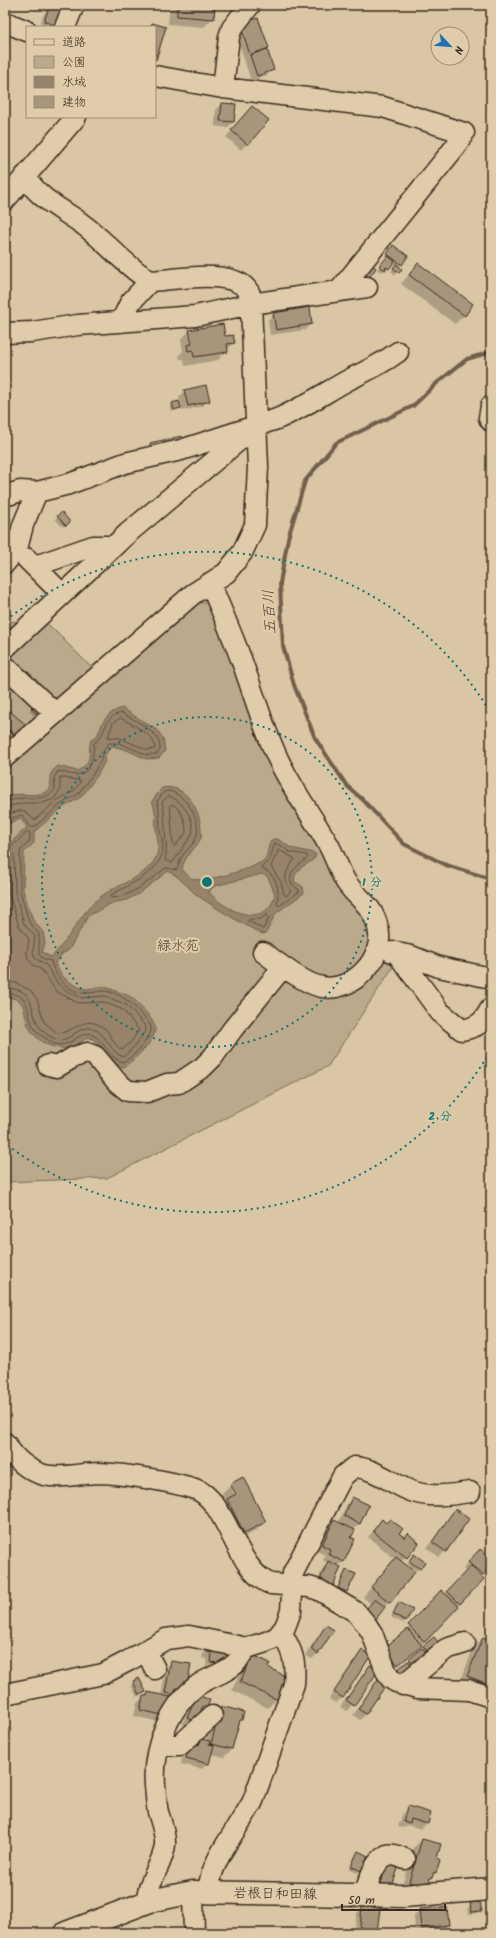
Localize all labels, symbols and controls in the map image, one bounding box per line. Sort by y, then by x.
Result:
legend [26,26,156,118]
north arrow [430,26,470,66]
text: 道路 [62,33,86,52]
text: N [448,43,468,57]
text: 公園 [62,53,86,72]
text: 水域 [62,73,86,92]
text: 建物 [62,93,86,112]
water label: 五百川 [257,589,283,635]
text: 1 分 [362,873,382,892]
centre of rings [200,875,214,889]
park label: 緑水苑 [157,935,199,957]
text: 2 分 [428,1107,452,1126]
street label: 岩根日和田線 [233,1882,317,1906]
scale bar [342,1886,445,1912]
text: 50 m [348,1891,375,1910]

